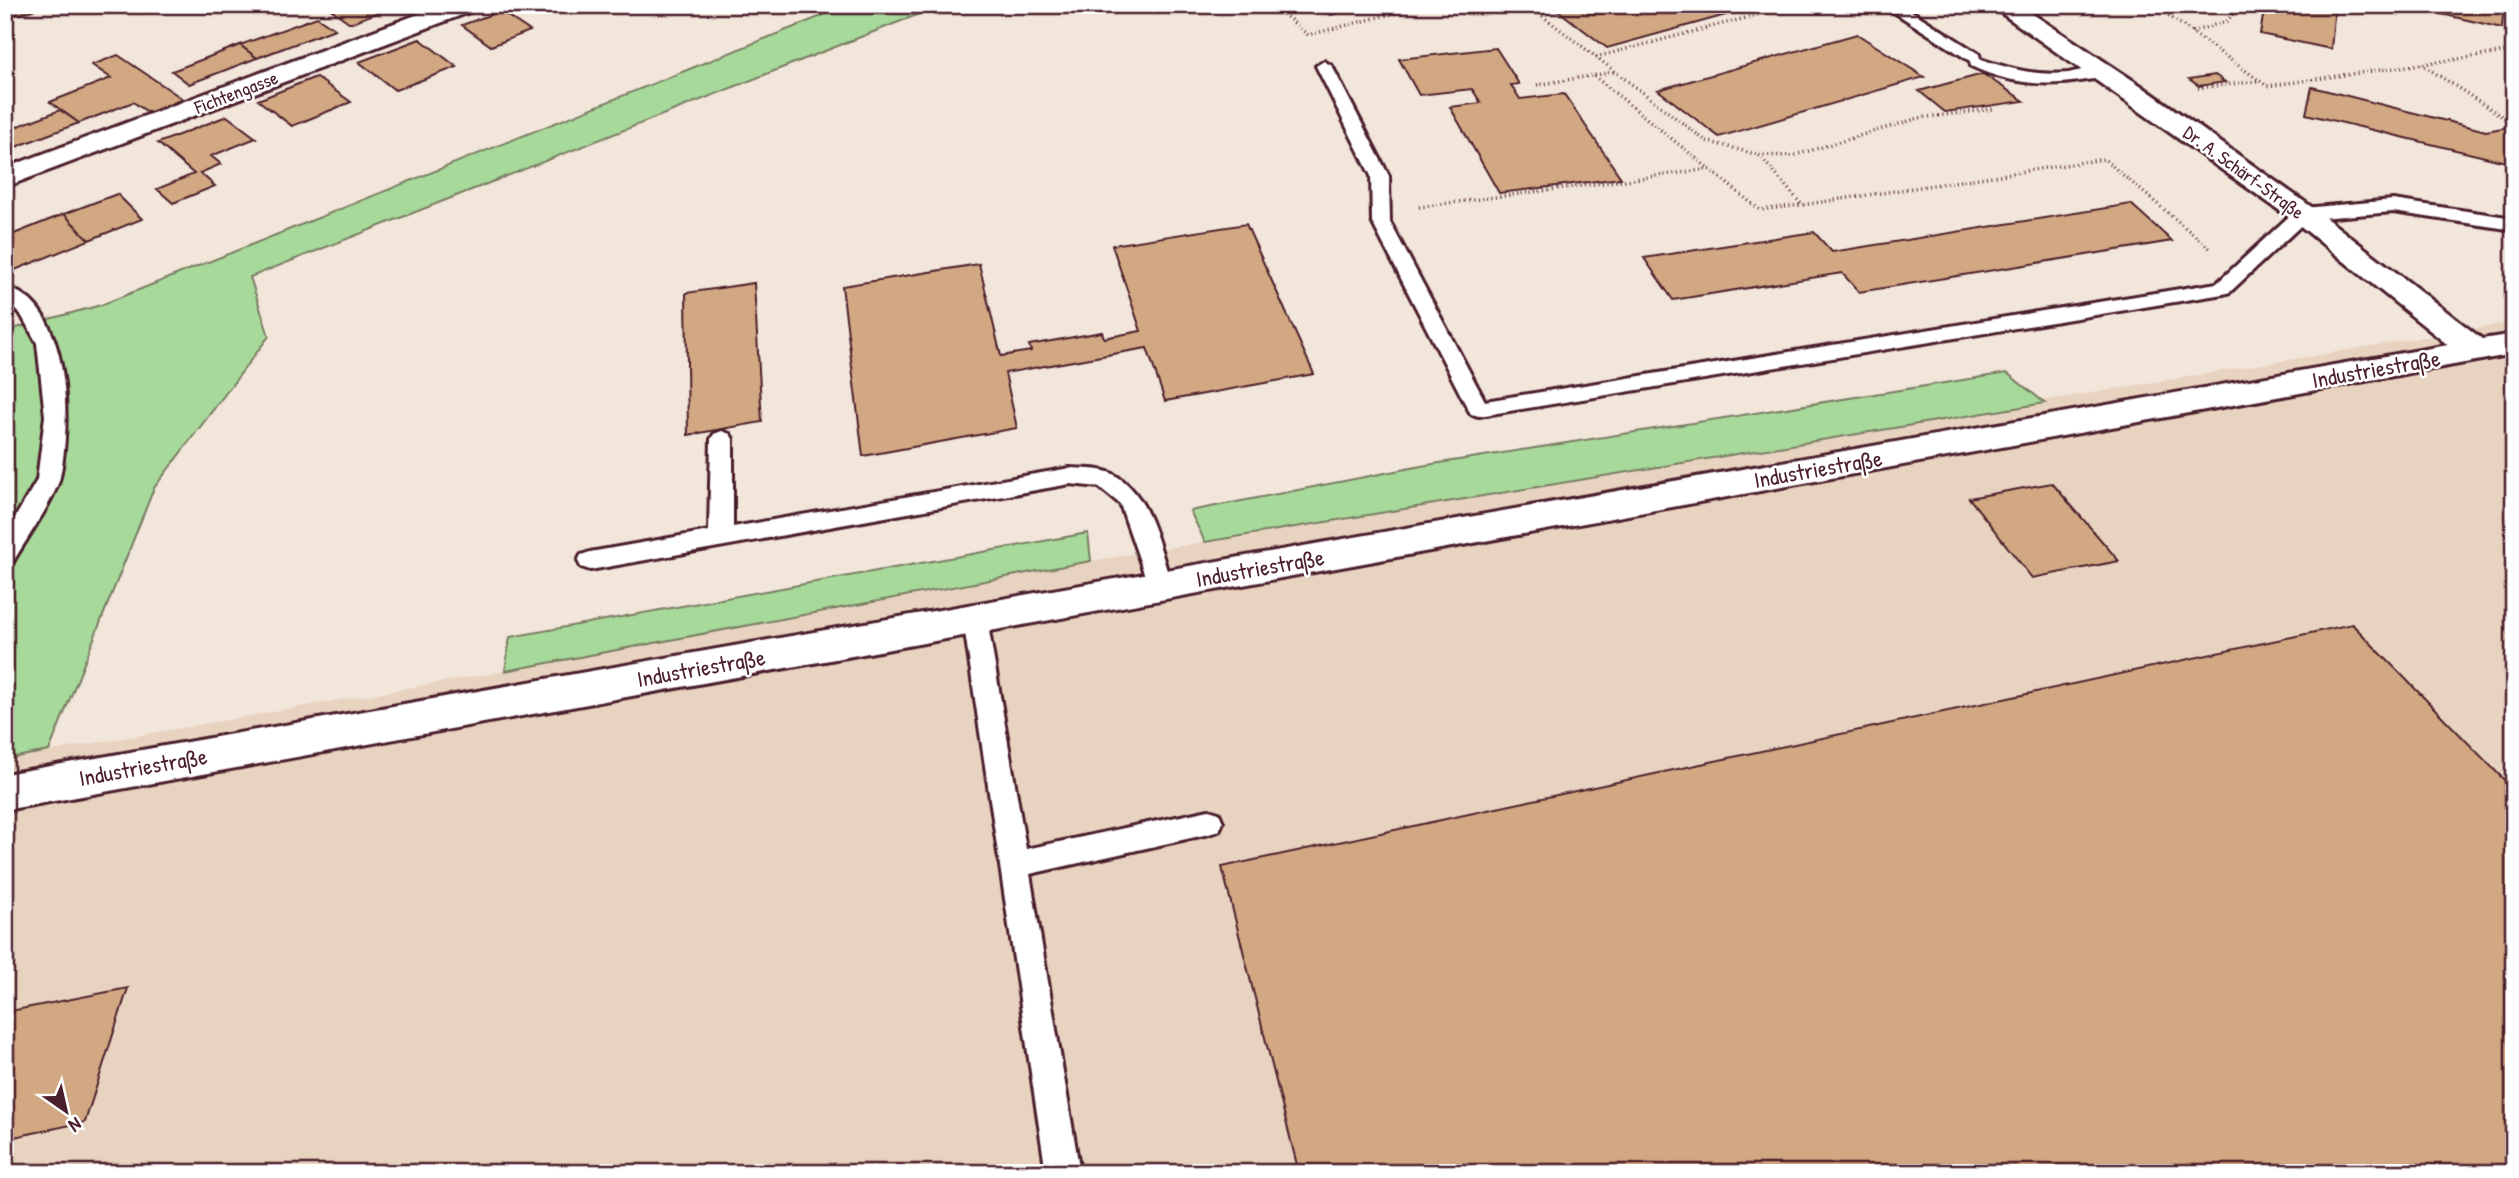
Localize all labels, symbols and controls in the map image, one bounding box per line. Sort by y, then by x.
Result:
street label: Fichtengasse [190,64,282,120]
street label: Dr. A. Schärf-Straße [2178,119,2310,225]
street label: Industriestraße [2309,342,2443,395]
street label: Industriestraße [1751,442,1885,495]
street label: Industriestraße [1193,541,1327,594]
street label: Industriestraße [634,641,768,694]
street label: Industriestraße [76,740,210,793]
north arrow [32,1076,102,1146]
text: N [64,1111,87,1139]

